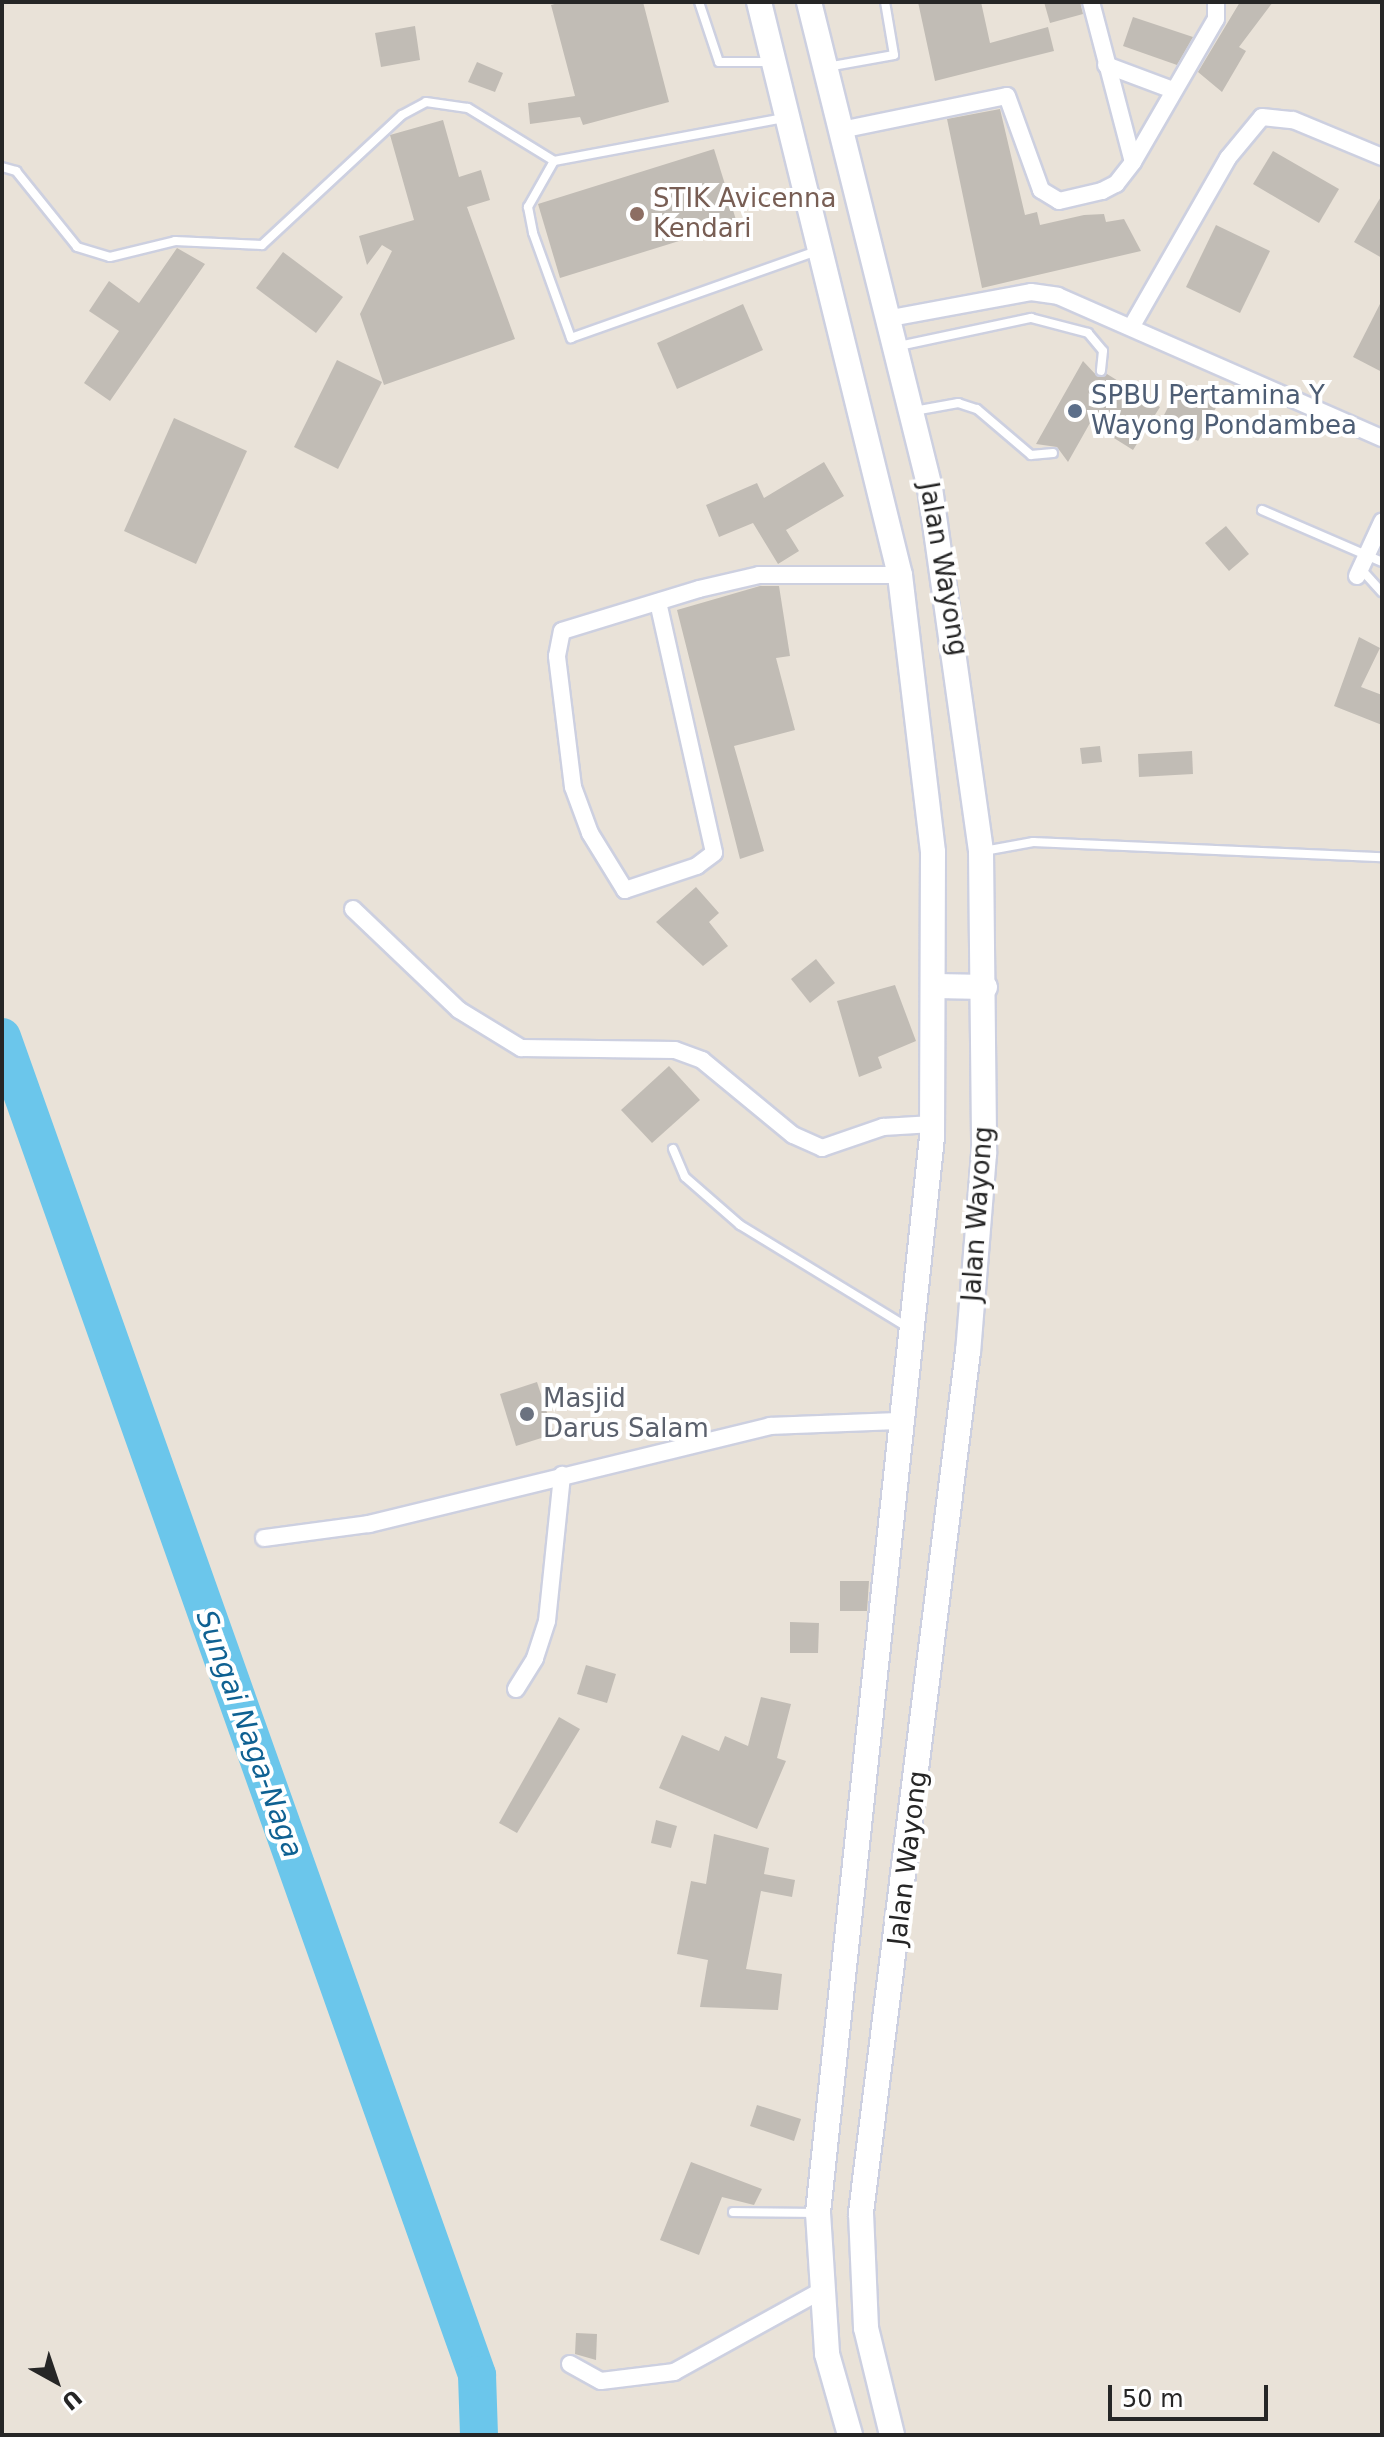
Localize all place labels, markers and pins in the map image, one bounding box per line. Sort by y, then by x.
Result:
place label: STIK Avicenna Kendari [653,183,836,244]
marker: STIK Avicenna Kendari [628,205,646,223]
place label: SPBU Pertamina Y Wayong Pondambea [1091,380,1357,442]
marker: SPBU Pertamina Y Wayong Pondambea [1066,402,1084,420]
place label: Masjid Darus Salam [543,1383,709,1444]
marker: Masjid Darus Salam [518,1405,536,1423]

